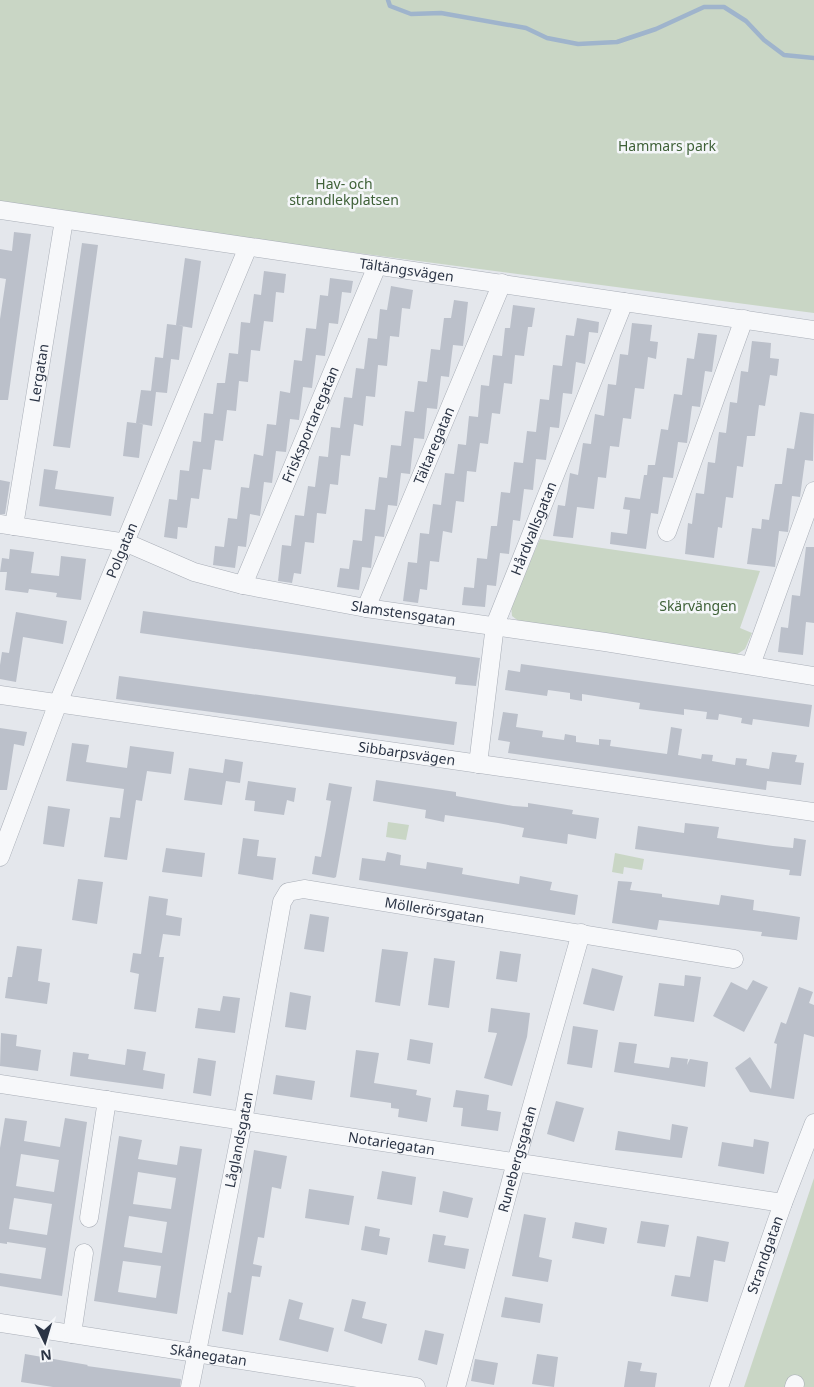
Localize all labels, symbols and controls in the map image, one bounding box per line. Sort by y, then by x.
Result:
park label: Hammars park [618,136,717,155]
park label: Hav- och strandlekplatsen [289,174,399,209]
street label: Tältängsvägen [358,253,455,286]
street label: Lergatan [24,342,53,404]
street label: Frisksportaregatan [277,363,343,486]
street label: Tältaregatan [409,404,458,487]
street label: Hårdvallsgatan [506,479,560,578]
street label: Polgatan [101,519,141,581]
street label: Slamstensgatan [350,595,457,630]
park label: Skärvängen [659,596,737,615]
street label: Sibbarpsvägen [357,737,457,769]
street label: Möllerörsgatan [383,892,486,927]
street label: Låglandsgatan [220,1090,257,1189]
street label: Runebergsgatan [493,1104,540,1214]
street label: Notariegatan [347,1127,436,1159]
street label: Strandgatan [742,1213,787,1296]
north arrow [20,1317,70,1367]
street label: Skånegatan [169,1339,248,1370]
text: N [40,1345,53,1365]

